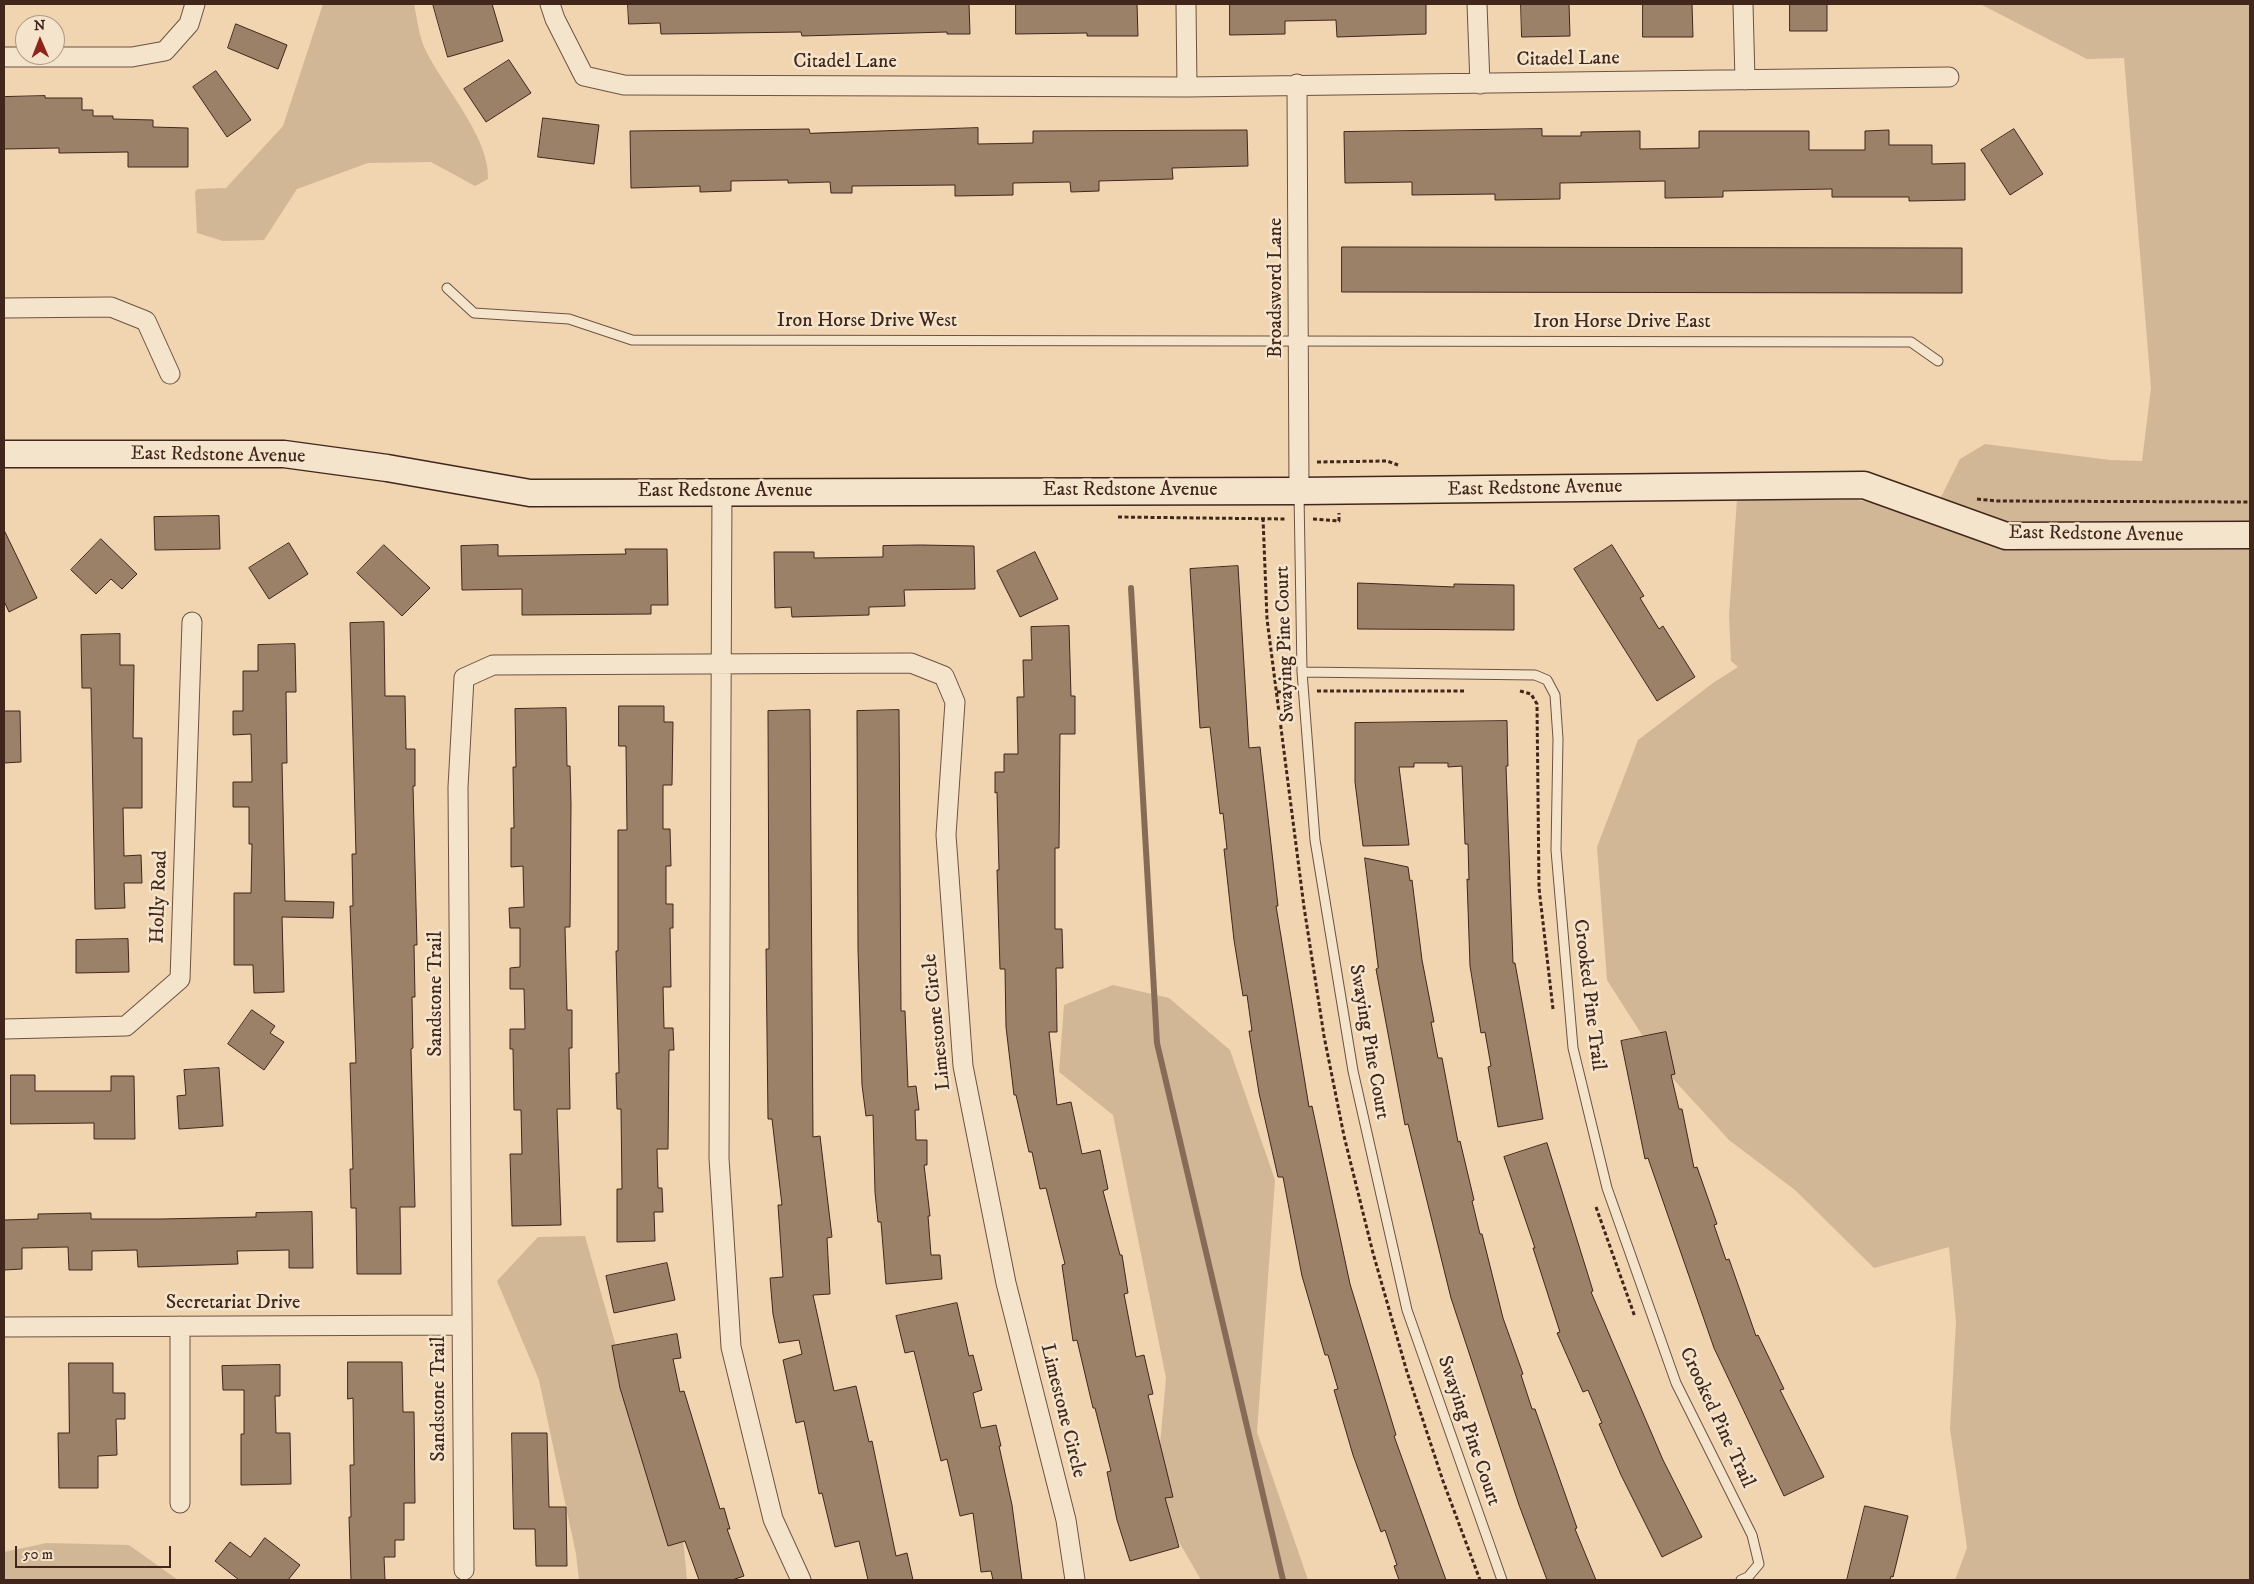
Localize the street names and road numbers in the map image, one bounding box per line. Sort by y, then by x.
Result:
street label: Citadel Lane [1516,47,1620,73]
street label: Citadel Lane [793,51,897,75]
street label: Broadsword Lane [1265,218,1289,358]
street label: Iron Horse Drive West [777,310,957,334]
street label: Iron Horse Drive East [1533,311,1711,335]
street label: East Redstone Avenue [130,442,306,470]
street label: East Redstone Avenue [1447,475,1623,503]
street label: East Redstone Avenue [1043,479,1217,503]
street label: East Redstone Avenue [638,480,812,504]
street label: East Redstone Avenue [2008,521,2184,549]
street label: Swaying Pine Court [1271,565,1301,723]
street label: Holly Road [146,850,174,944]
street label: Crooked Pine Trail [1567,918,1609,1072]
street label: Sandstone Trail [425,931,449,1057]
street label: Limestone Circle [919,953,957,1091]
street label: Swaying Pine Court [1343,963,1393,1121]
street label: Secretariat Drive [166,1292,300,1316]
street label: Sandstone Trail [428,1336,452,1462]
street label: Limestone Circle [1034,1342,1090,1480]
street label: Crooked Pine Trail [1673,1344,1759,1492]
street label: Swaying Pine Court [1431,1353,1505,1509]

